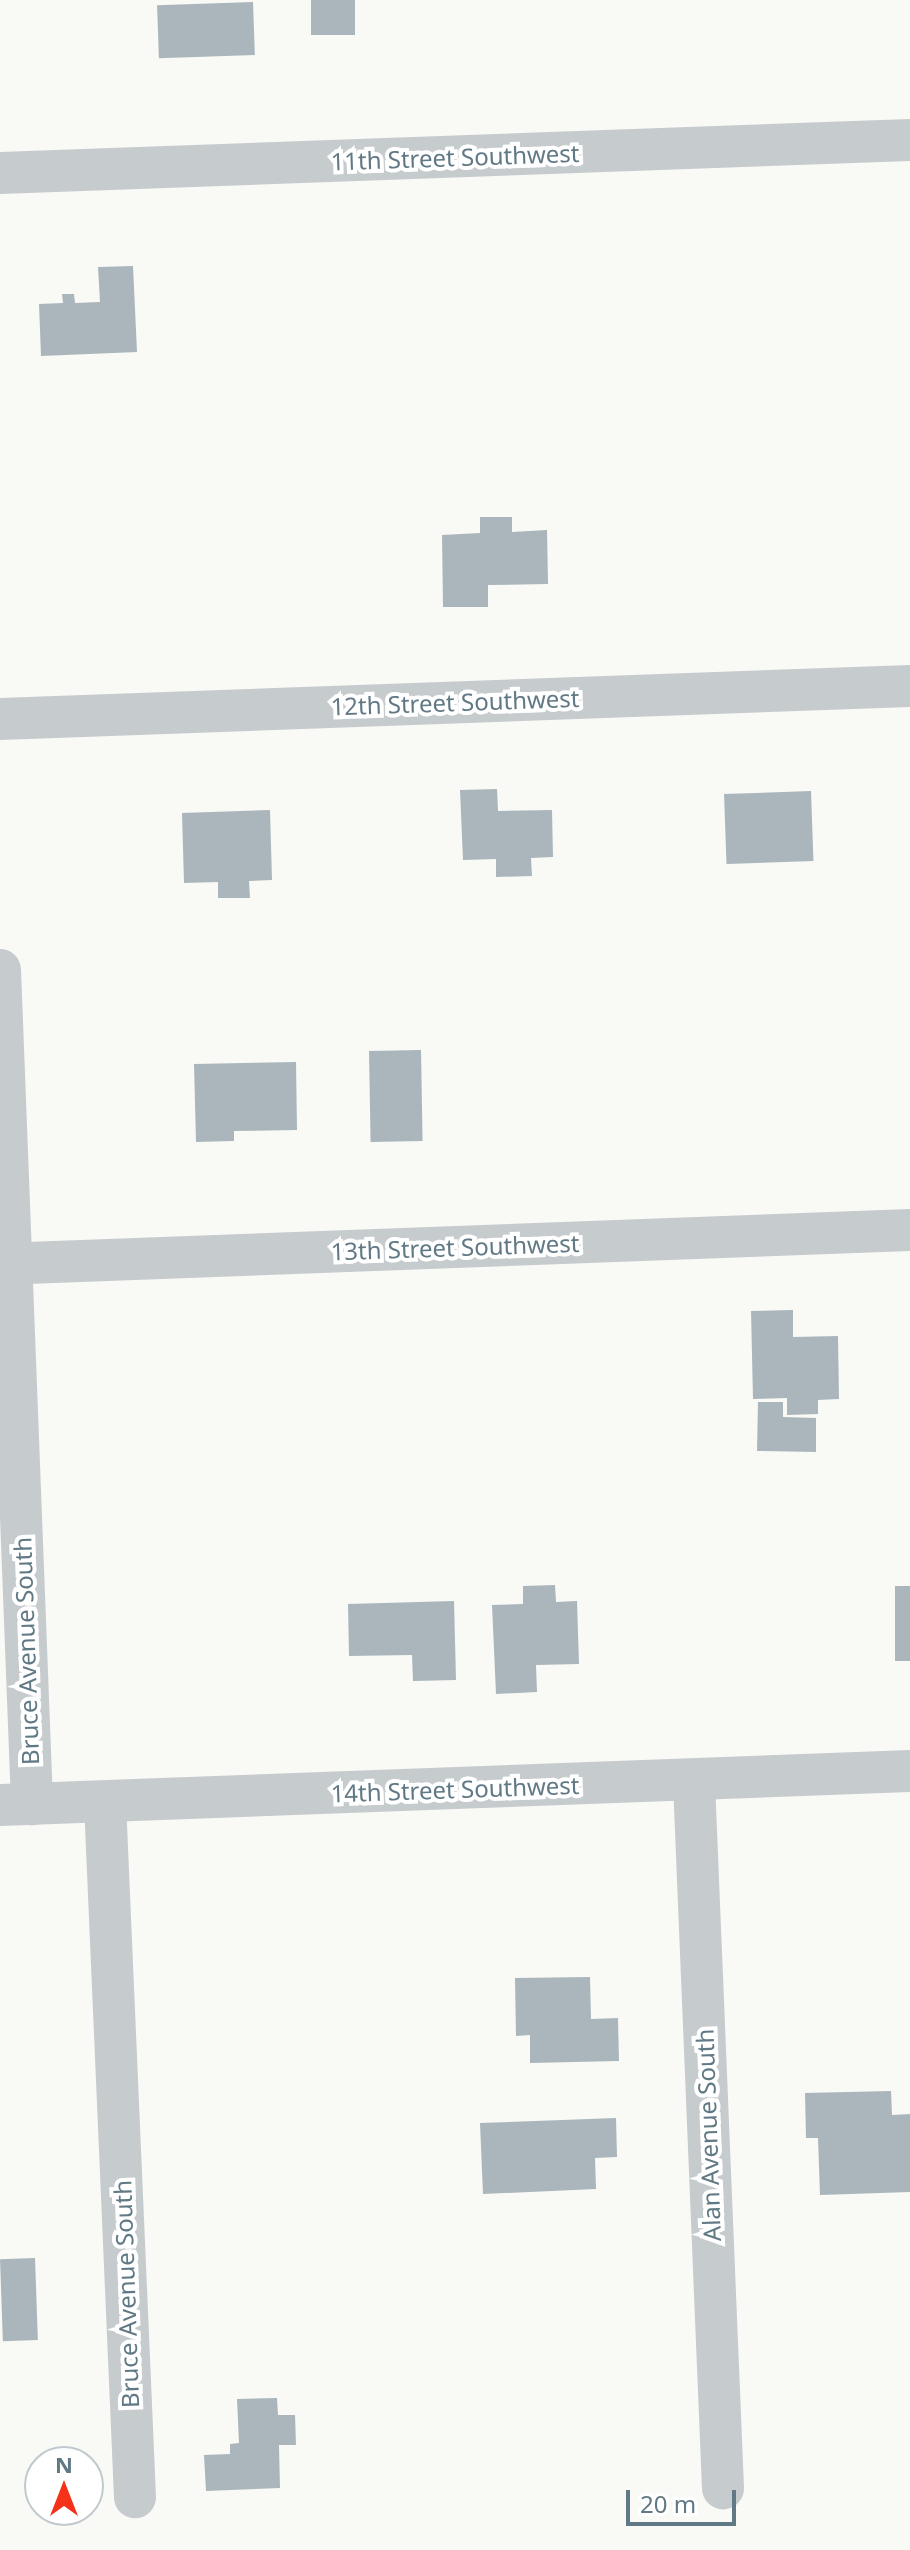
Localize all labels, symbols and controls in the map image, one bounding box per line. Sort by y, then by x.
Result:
street label: 11th Street Southwest [330,138,580,176]
street label: 12th Street Southwest [330,683,580,721]
street label: 13th Street Southwest [330,1228,580,1266]
street label: Bruce Avenue South [8,1536,44,1766]
street label: 14th Street Southwest [330,1770,580,1808]
street label: Alan Avenue South [690,2028,726,2242]
street label: Bruce Avenue South [108,2179,144,2409]
north arrow [24,2446,104,2526]
text: N [55,2449,73,2479]
scale bar [630,2474,740,2524]
text: 20 m [640,2487,696,2520]

